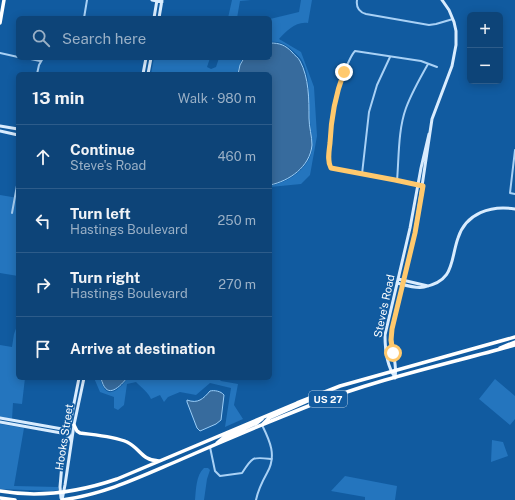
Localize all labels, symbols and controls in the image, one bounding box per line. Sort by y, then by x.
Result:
map controls [467,12,503,84]
button: + [467,12,503,48]
search box [16,16,272,60]
icon: search [30,27,52,49]
text: Search here [62,30,146,47]
button: − [467,48,503,84]
route end [335,63,353,81]
text: 13 min [32,88,84,108]
text: Walk · 980 m [178,91,256,106]
text: Continue [70,141,135,158]
icon: ahead [32,146,54,168]
text: 460 m [217,149,256,164]
text: Steve's Road [70,158,146,173]
text: Turn left [70,205,131,222]
icon: left [32,210,54,232]
text: 250 m [218,213,256,228]
text: Hastings Boulevard [70,222,188,237]
text: Turn right [70,269,140,286]
street label: Steve's Road [371,273,397,339]
icon: right [32,274,54,296]
text: 270 m [218,277,256,292]
text: Hastings Boulevard [70,286,188,301]
icon: arrive [32,338,54,360]
text: Arrive at destination [70,340,215,357]
route start [384,344,402,362]
road number: US 27 [309,391,347,407]
street label: Hooks Street [53,403,75,471]

